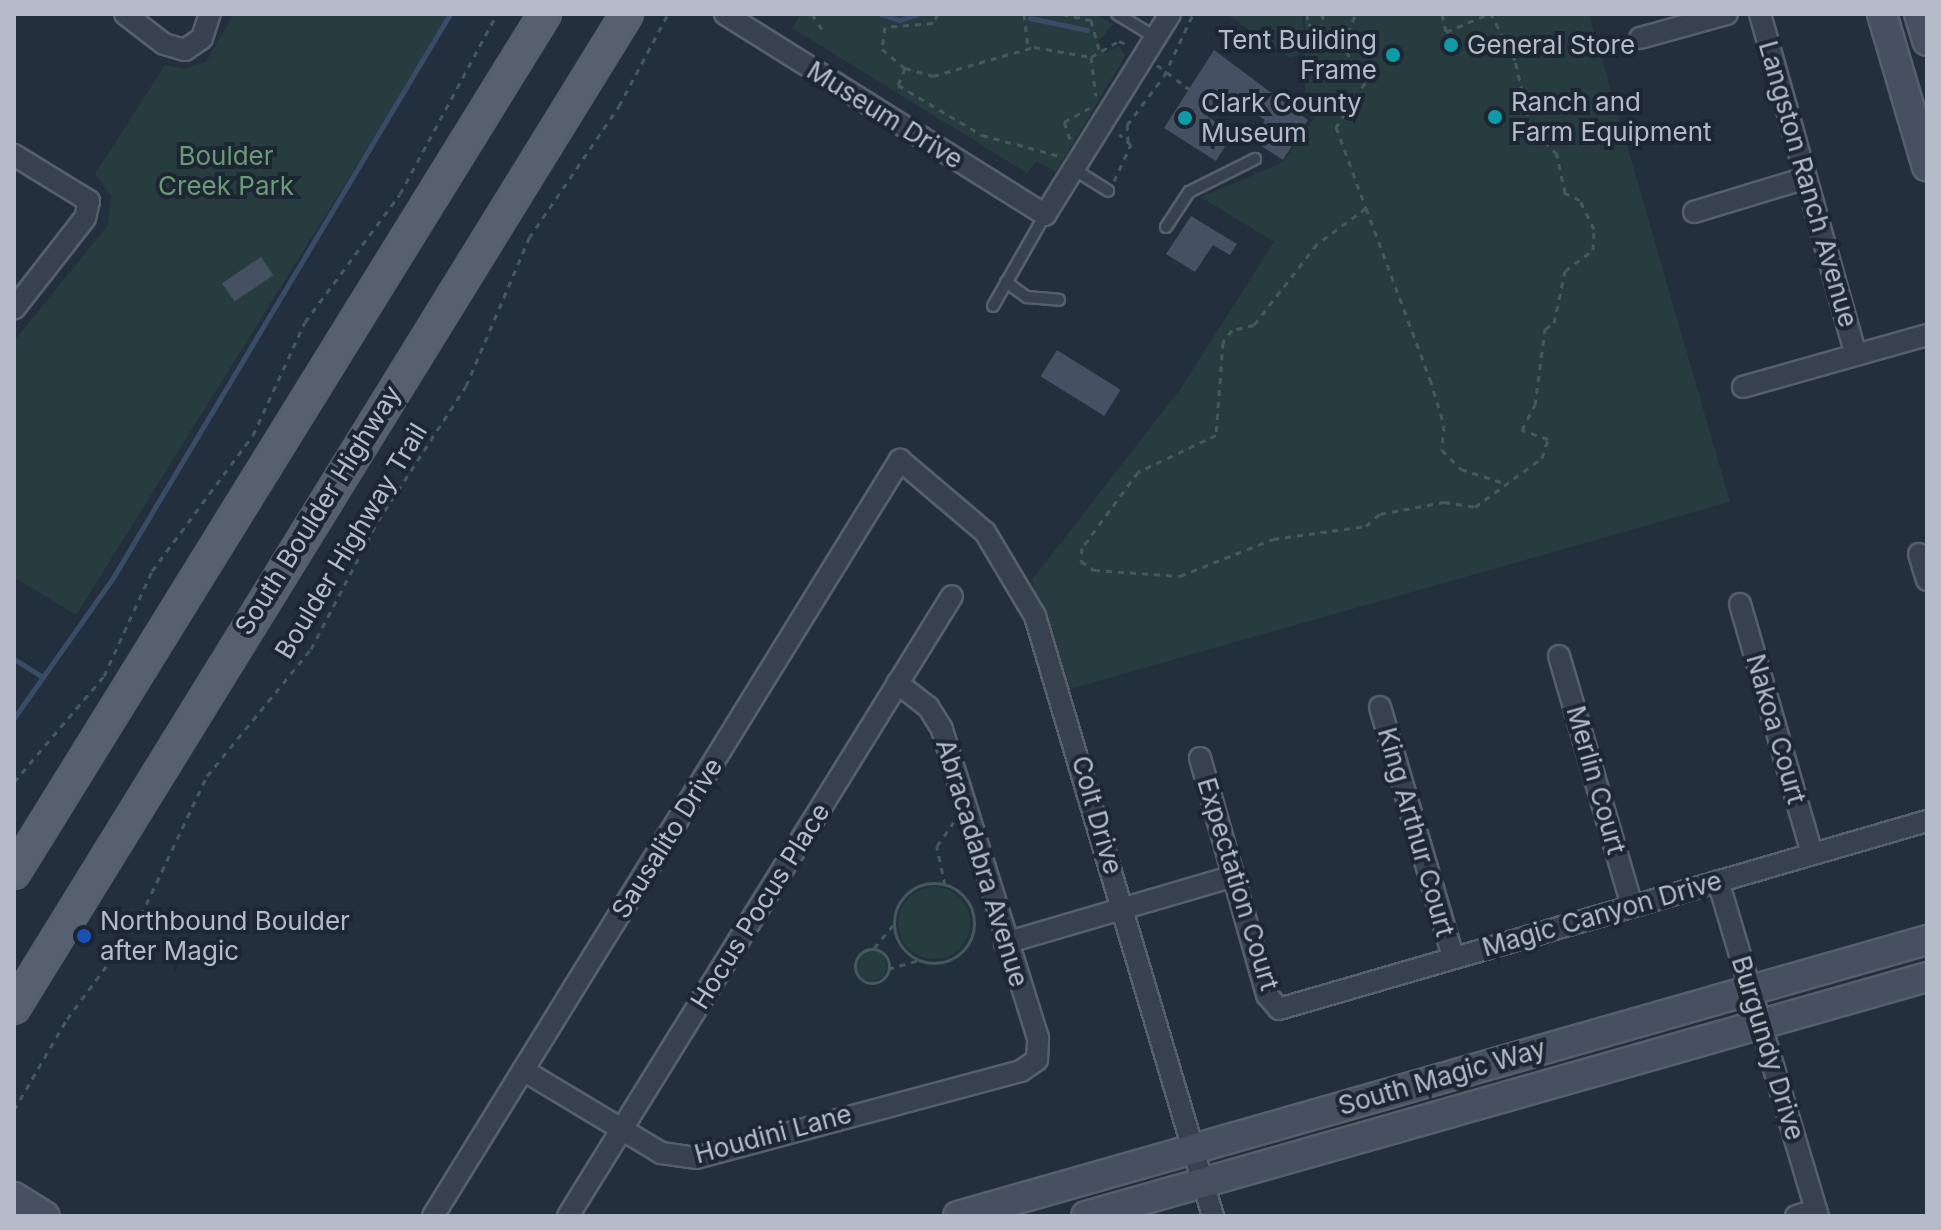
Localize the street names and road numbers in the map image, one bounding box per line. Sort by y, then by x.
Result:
street label: Langston Ranch Avenue [1752,37,1864,331]
street label: Museum Drive [801,55,969,175]
street label: South Boulder Highway [228,379,408,641]
street label: Boulder Highway Trail [268,418,434,664]
street label: Nakoa Court [1740,651,1812,807]
street label: Merlin Court [1560,702,1632,858]
street label: King Arthur Court [1371,724,1461,940]
street label: Abracadabra Avenue [929,735,1035,991]
street label: Sausalito Drive [605,752,729,924]
street label: Colt Drive [1065,752,1129,878]
street label: Expectation Court [1191,774,1285,994]
street label: Hocus Pocus Place [684,797,836,1015]
street label: Magic Canyon Drive [1479,865,1725,963]
street label: Burgundy Drive [1725,952,1811,1144]
street label: South Magic Way [1335,1032,1549,1122]
street label: Houdini Lane [691,1098,855,1170]

